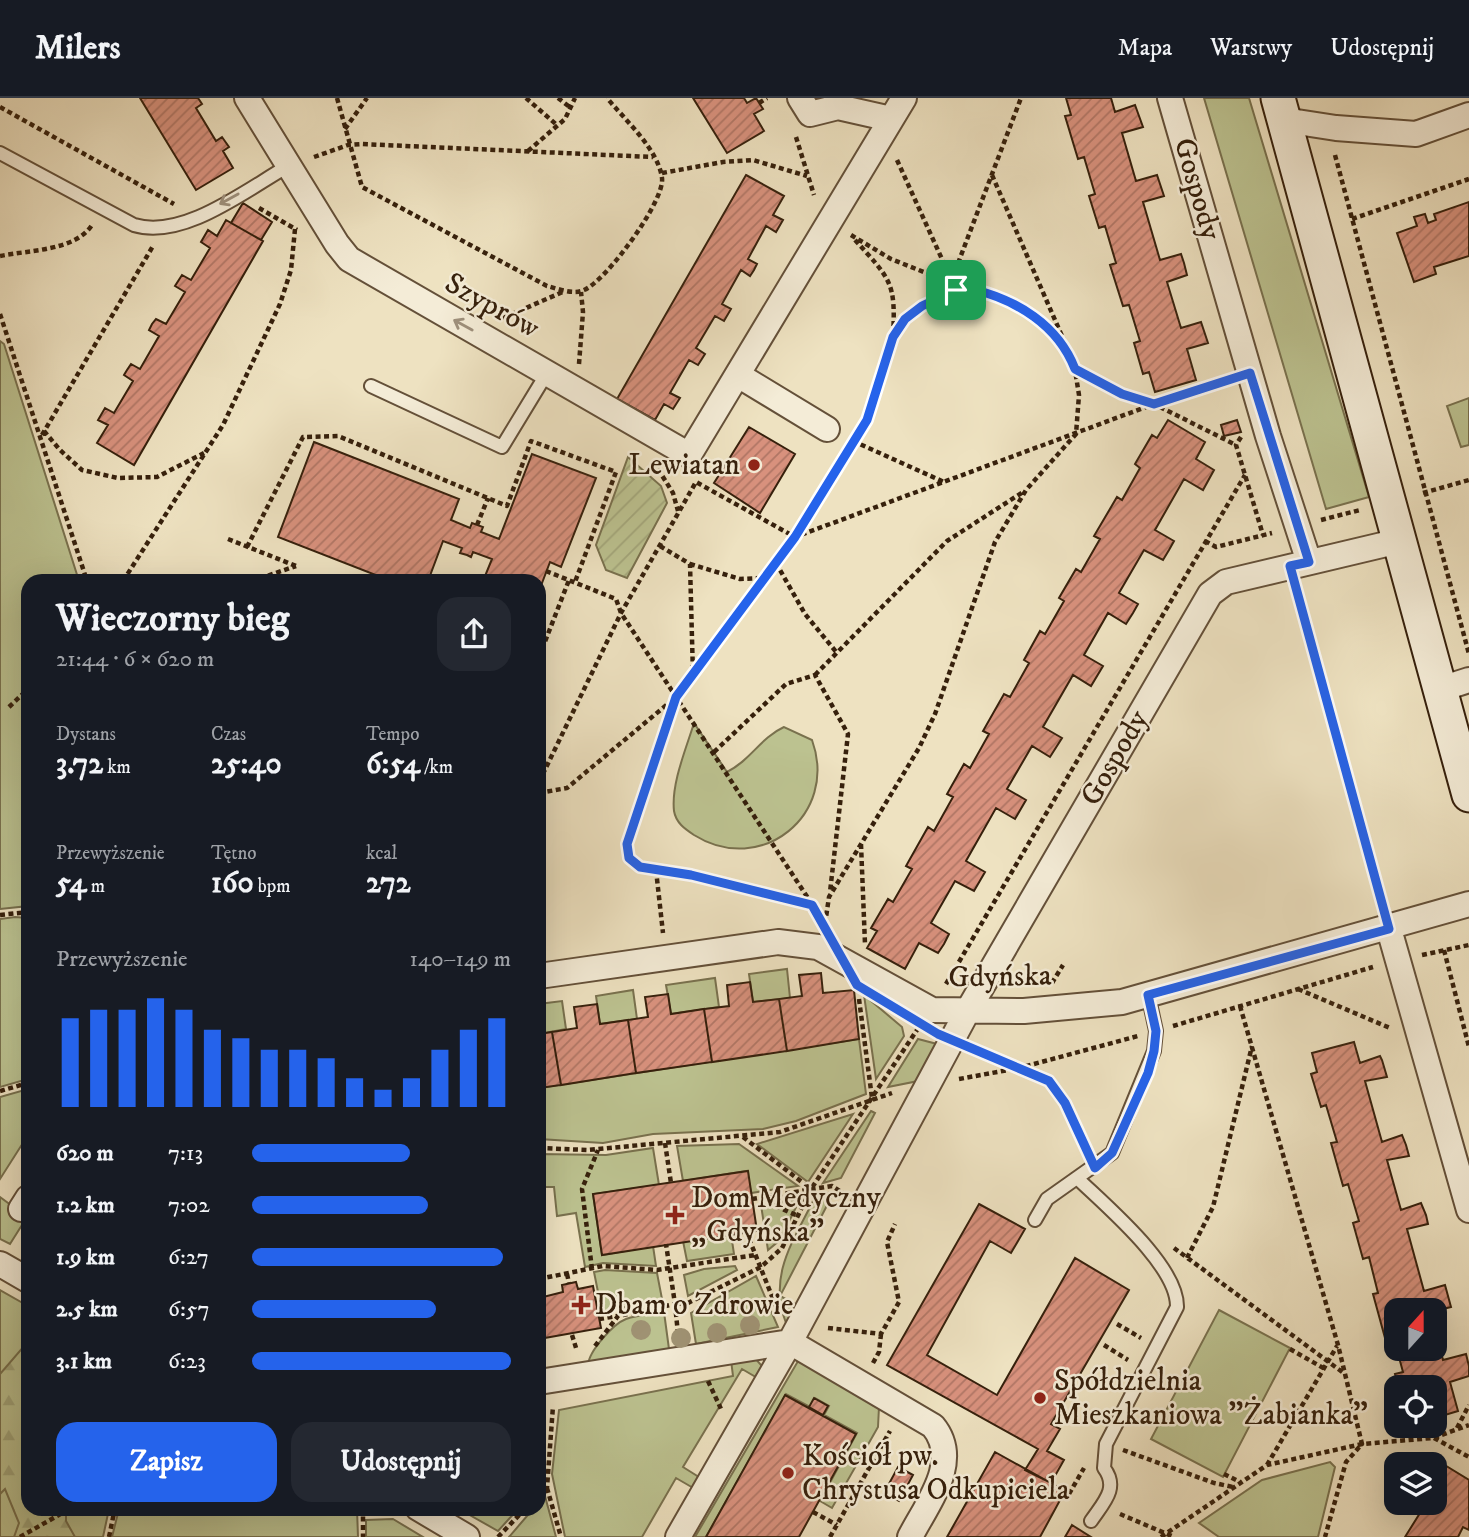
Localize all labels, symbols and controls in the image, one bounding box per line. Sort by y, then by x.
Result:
text: Milers [35,28,120,69]
text: Mapa [1118,33,1172,63]
text: Warstwy [1210,33,1292,63]
text: Udostępnij [1330,33,1434,63]
street label: Gospody [1165,134,1229,245]
one-way arrow [219,193,240,206]
pin [926,260,986,320]
street label: Szyprów [438,265,546,347]
icon: arrive [937,271,975,309]
one-way arrow [454,318,474,332]
place label: Lewiatan [628,447,740,484]
marker: Lewiatan [746,457,762,473]
text: Wieczorny bieg [56,595,289,643]
button: share [437,597,511,671]
text: 21:44 · 6 × 620 m [56,645,214,674]
street label: Gospody [1073,703,1157,812]
text: Dystans [56,723,116,746]
text: Czas [211,723,246,746]
text: Tempo [366,723,419,746]
text: 3.72 [56,746,103,783]
text: 25:40 [211,746,282,783]
text: 6:54 [366,746,420,783]
text: km [103,756,131,779]
text: /km [420,756,453,779]
text: Przewyższenie [56,842,165,865]
text: Tętno [211,842,257,865]
text: kcal [366,842,397,865]
text: 54 [56,865,87,902]
text: 160 [211,865,254,902]
text: 272 [366,865,411,902]
text: m [87,875,105,898]
text: bpm [254,875,290,898]
text: Przewyższenie [56,945,188,974]
text: 140–149 m [409,945,511,974]
street label: Gdyńska [948,958,1052,996]
text: 620 m [56,1139,114,1168]
text: 7:13 [168,1139,203,1168]
place label: Dom Medyczny „Gdyńska” [691,1180,882,1251]
text: 1.2 km [56,1191,115,1220]
text: 7:02 [168,1191,210,1220]
marker: Dom Medyczny „Gdyńska” [665,1205,685,1225]
text: 1.9 km [56,1243,115,1272]
text: 6:27 [168,1243,209,1272]
place label: Dbam o Zdrowie [595,1287,793,1324]
text: 2.5 km [56,1295,118,1324]
text: 6:57 [168,1295,210,1324]
marker: Dbam o Zdrowie [573,1297,589,1313]
north arrow [1384,1298,1447,1362]
map controls [1384,1298,1447,1515]
text: 3.1 km [56,1347,112,1376]
text: 6:23 [168,1347,206,1376]
place label: Spółdzielnia Mieszkaniowa "Żabianka" [1054,1363,1368,1434]
button: locate [1384,1375,1447,1438]
marker: Spółdzielnia Mieszkaniowa "Żabianka" [1032,1390,1048,1406]
button: Zapisz [56,1422,277,1502]
button: Udostępnij [291,1422,511,1502]
place label: Kościół pw. Chrystusa Odkupiciela [802,1438,1070,1509]
button: layers [1384,1452,1447,1515]
marker: Kościół pw. Chrystusa Odkupiciela [780,1465,796,1481]

